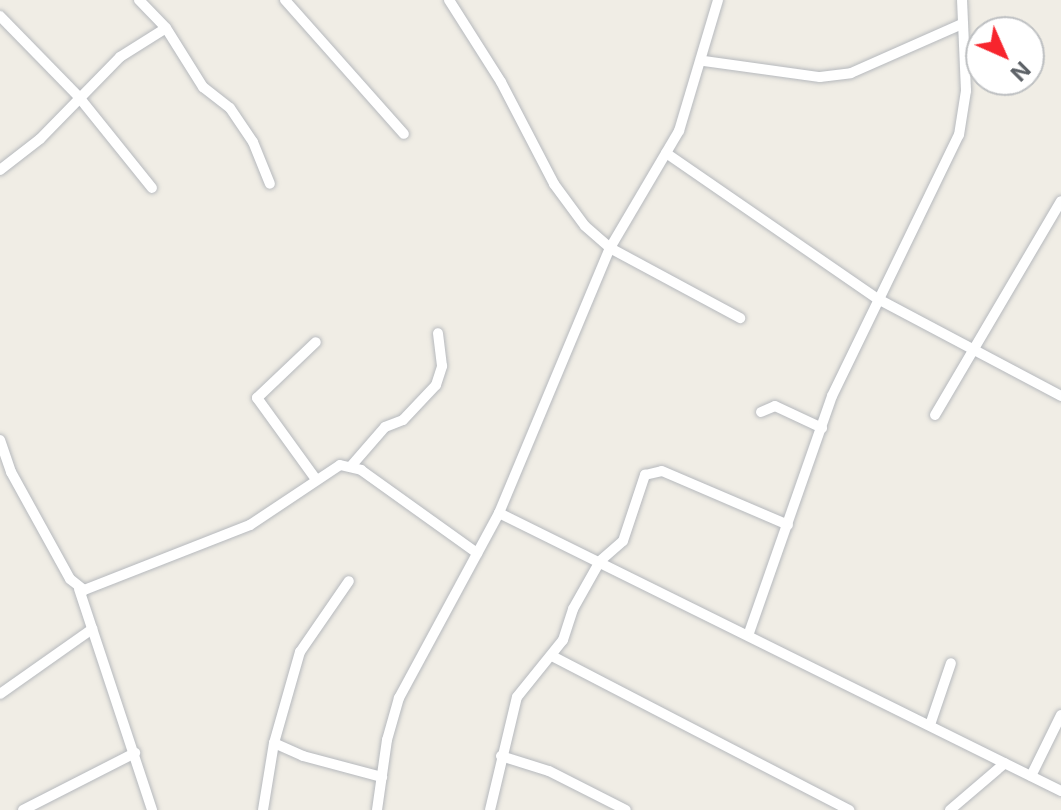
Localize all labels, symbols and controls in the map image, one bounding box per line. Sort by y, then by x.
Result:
north arrow [965,16,1045,96]
text: N [1005,56,1036,87]

